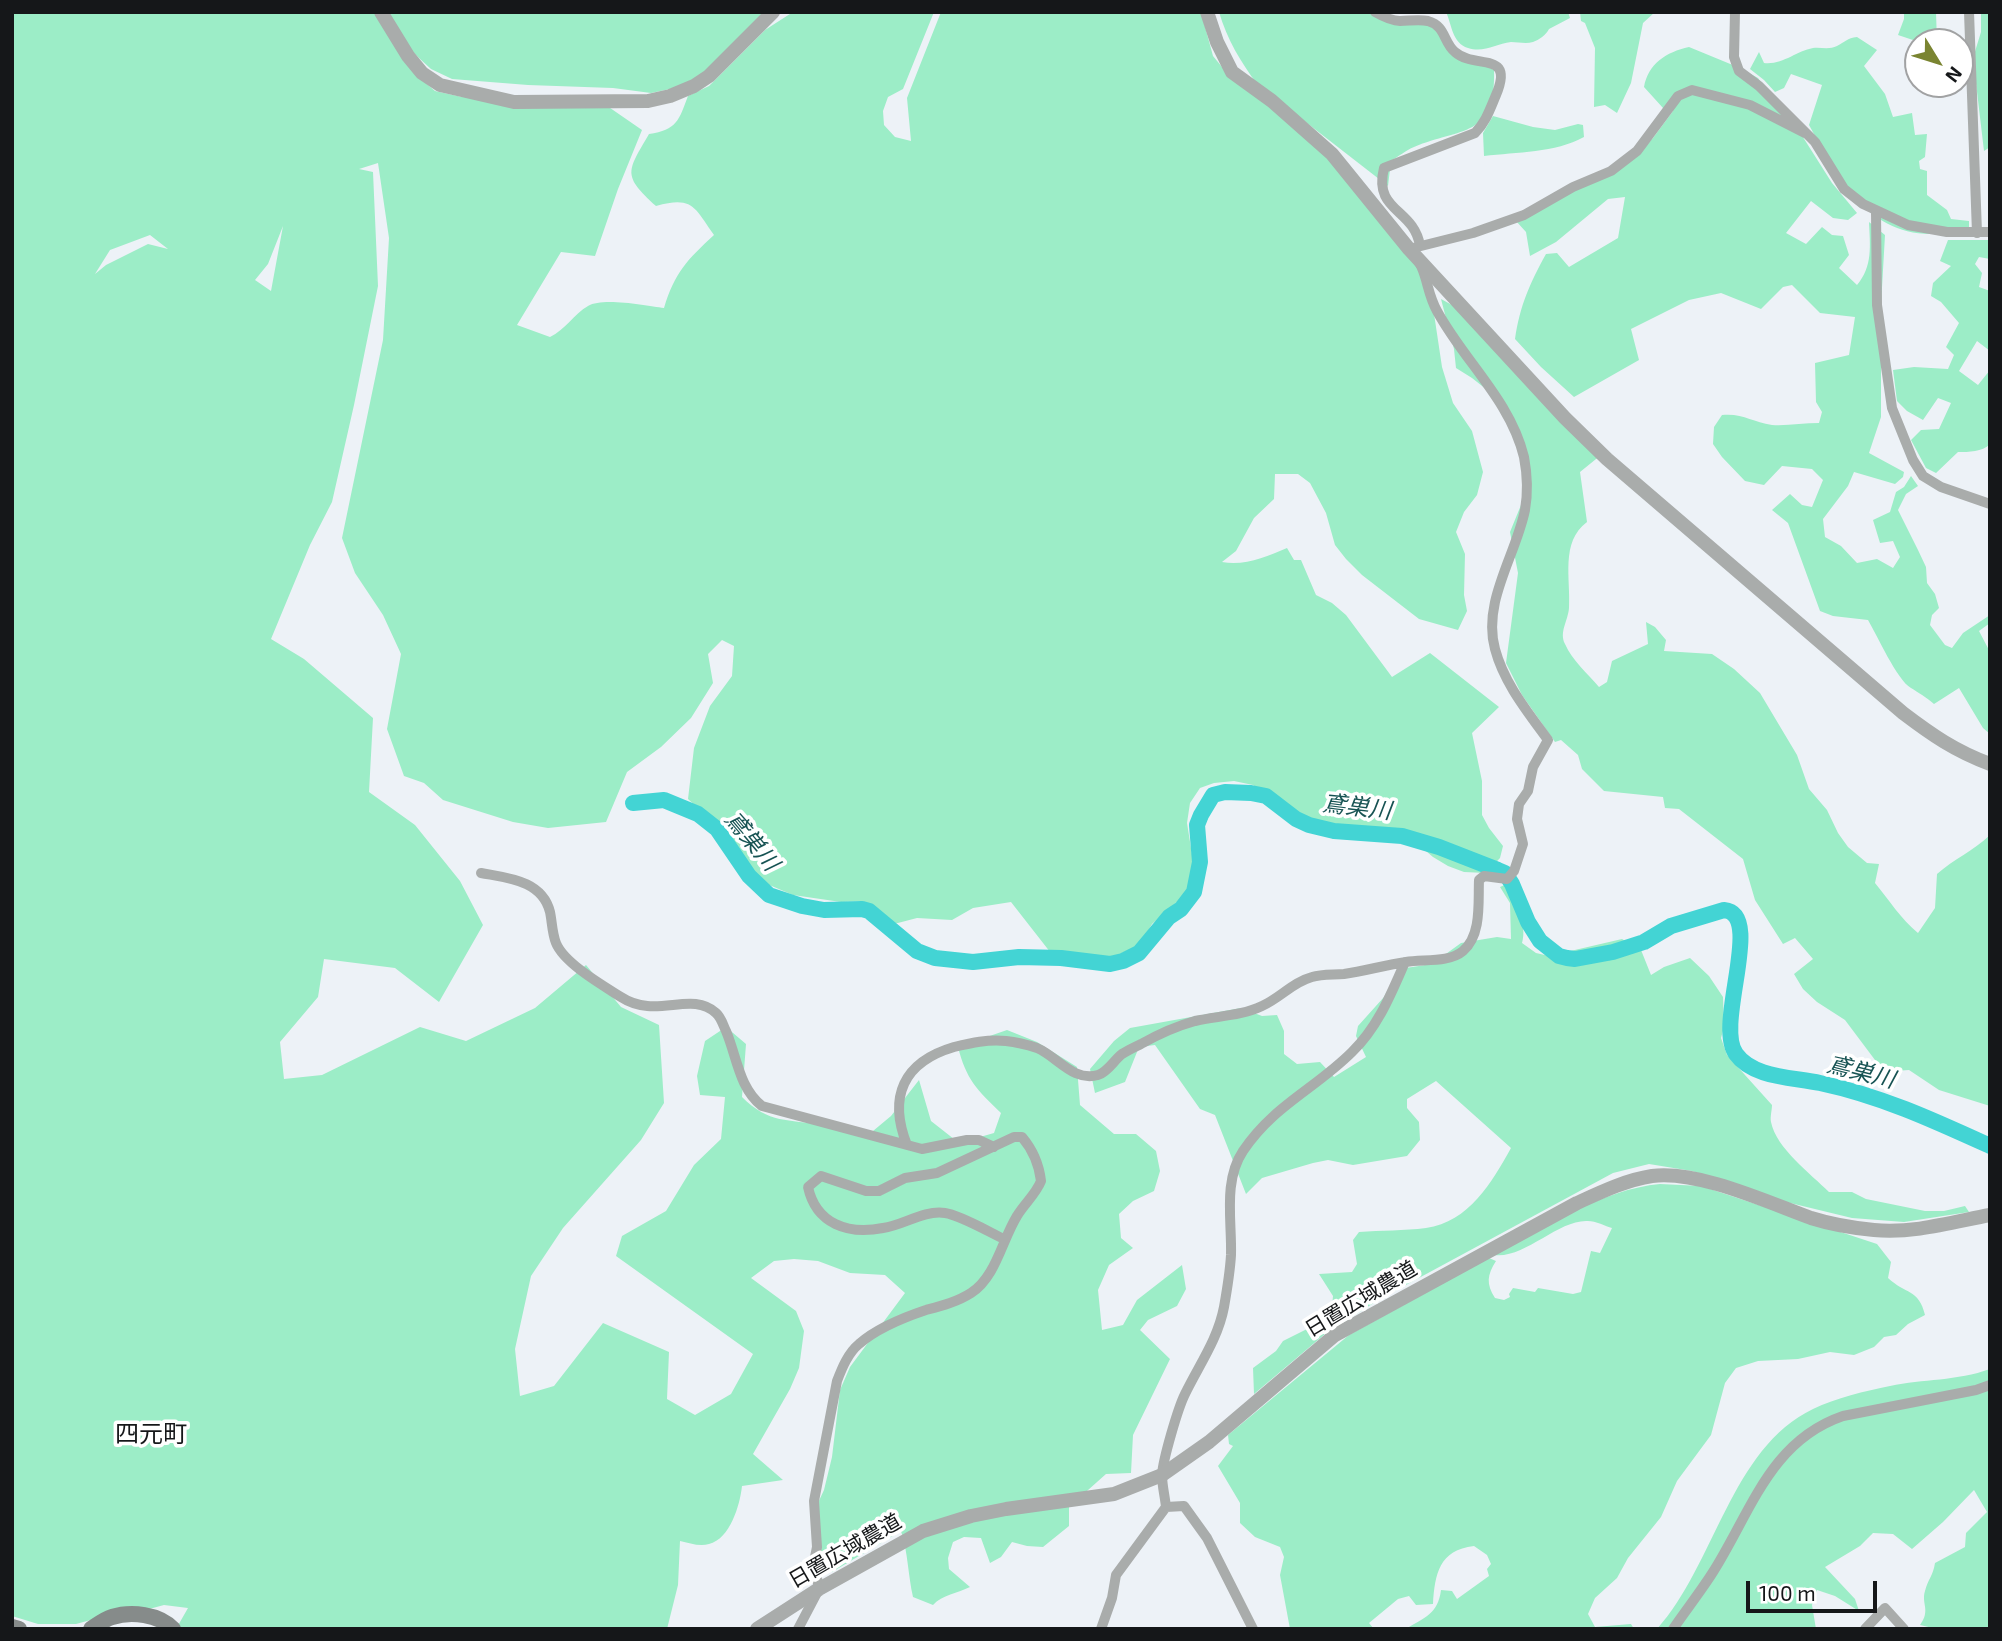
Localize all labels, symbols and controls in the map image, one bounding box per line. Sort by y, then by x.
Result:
north arrow [1904,28,1974,98]
text: N [1941,63,1968,87]
water label: 鳶巣川 [1321,789,1393,825]
water label: 鳶巣川 [719,806,785,876]
water label: 鳶巣川 [1824,1050,1898,1094]
street label: 日置広域農道 [1301,1256,1421,1342]
district label: 四元町 [115,1420,187,1448]
street label: 日置広域農道 [784,1509,906,1593]
scale bar [1750,1568,1881,1612]
text: 100 m [1759,1580,1816,1605]

